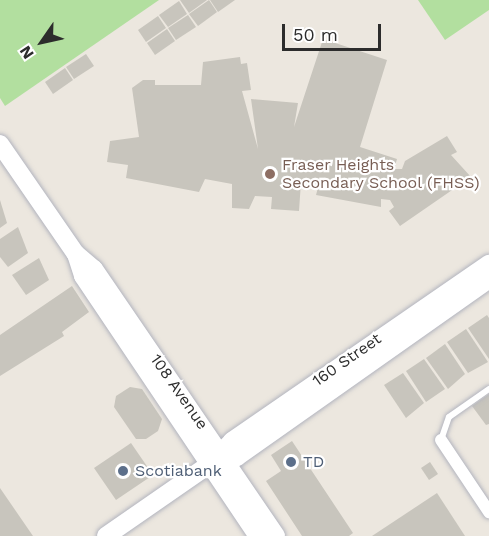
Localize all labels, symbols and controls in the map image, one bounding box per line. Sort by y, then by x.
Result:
north arrow [12,12,72,72]
scale bar [285,12,384,50]
text: 50 m [293,24,338,45]
text: N [15,42,38,63]
place label: Fraser Heights Secondary School (FHSS) [282,155,481,193]
marker: Fraser Heights Secondary School (FHSS) [263,167,277,181]
street label: 160 Street [309,329,385,391]
street label: 108 Avenue [146,350,212,434]
place label: TD [303,452,324,472]
marker: TD [284,455,298,469]
place label: Scotiabank [135,461,222,481]
marker: Scotiabank [116,464,130,478]

